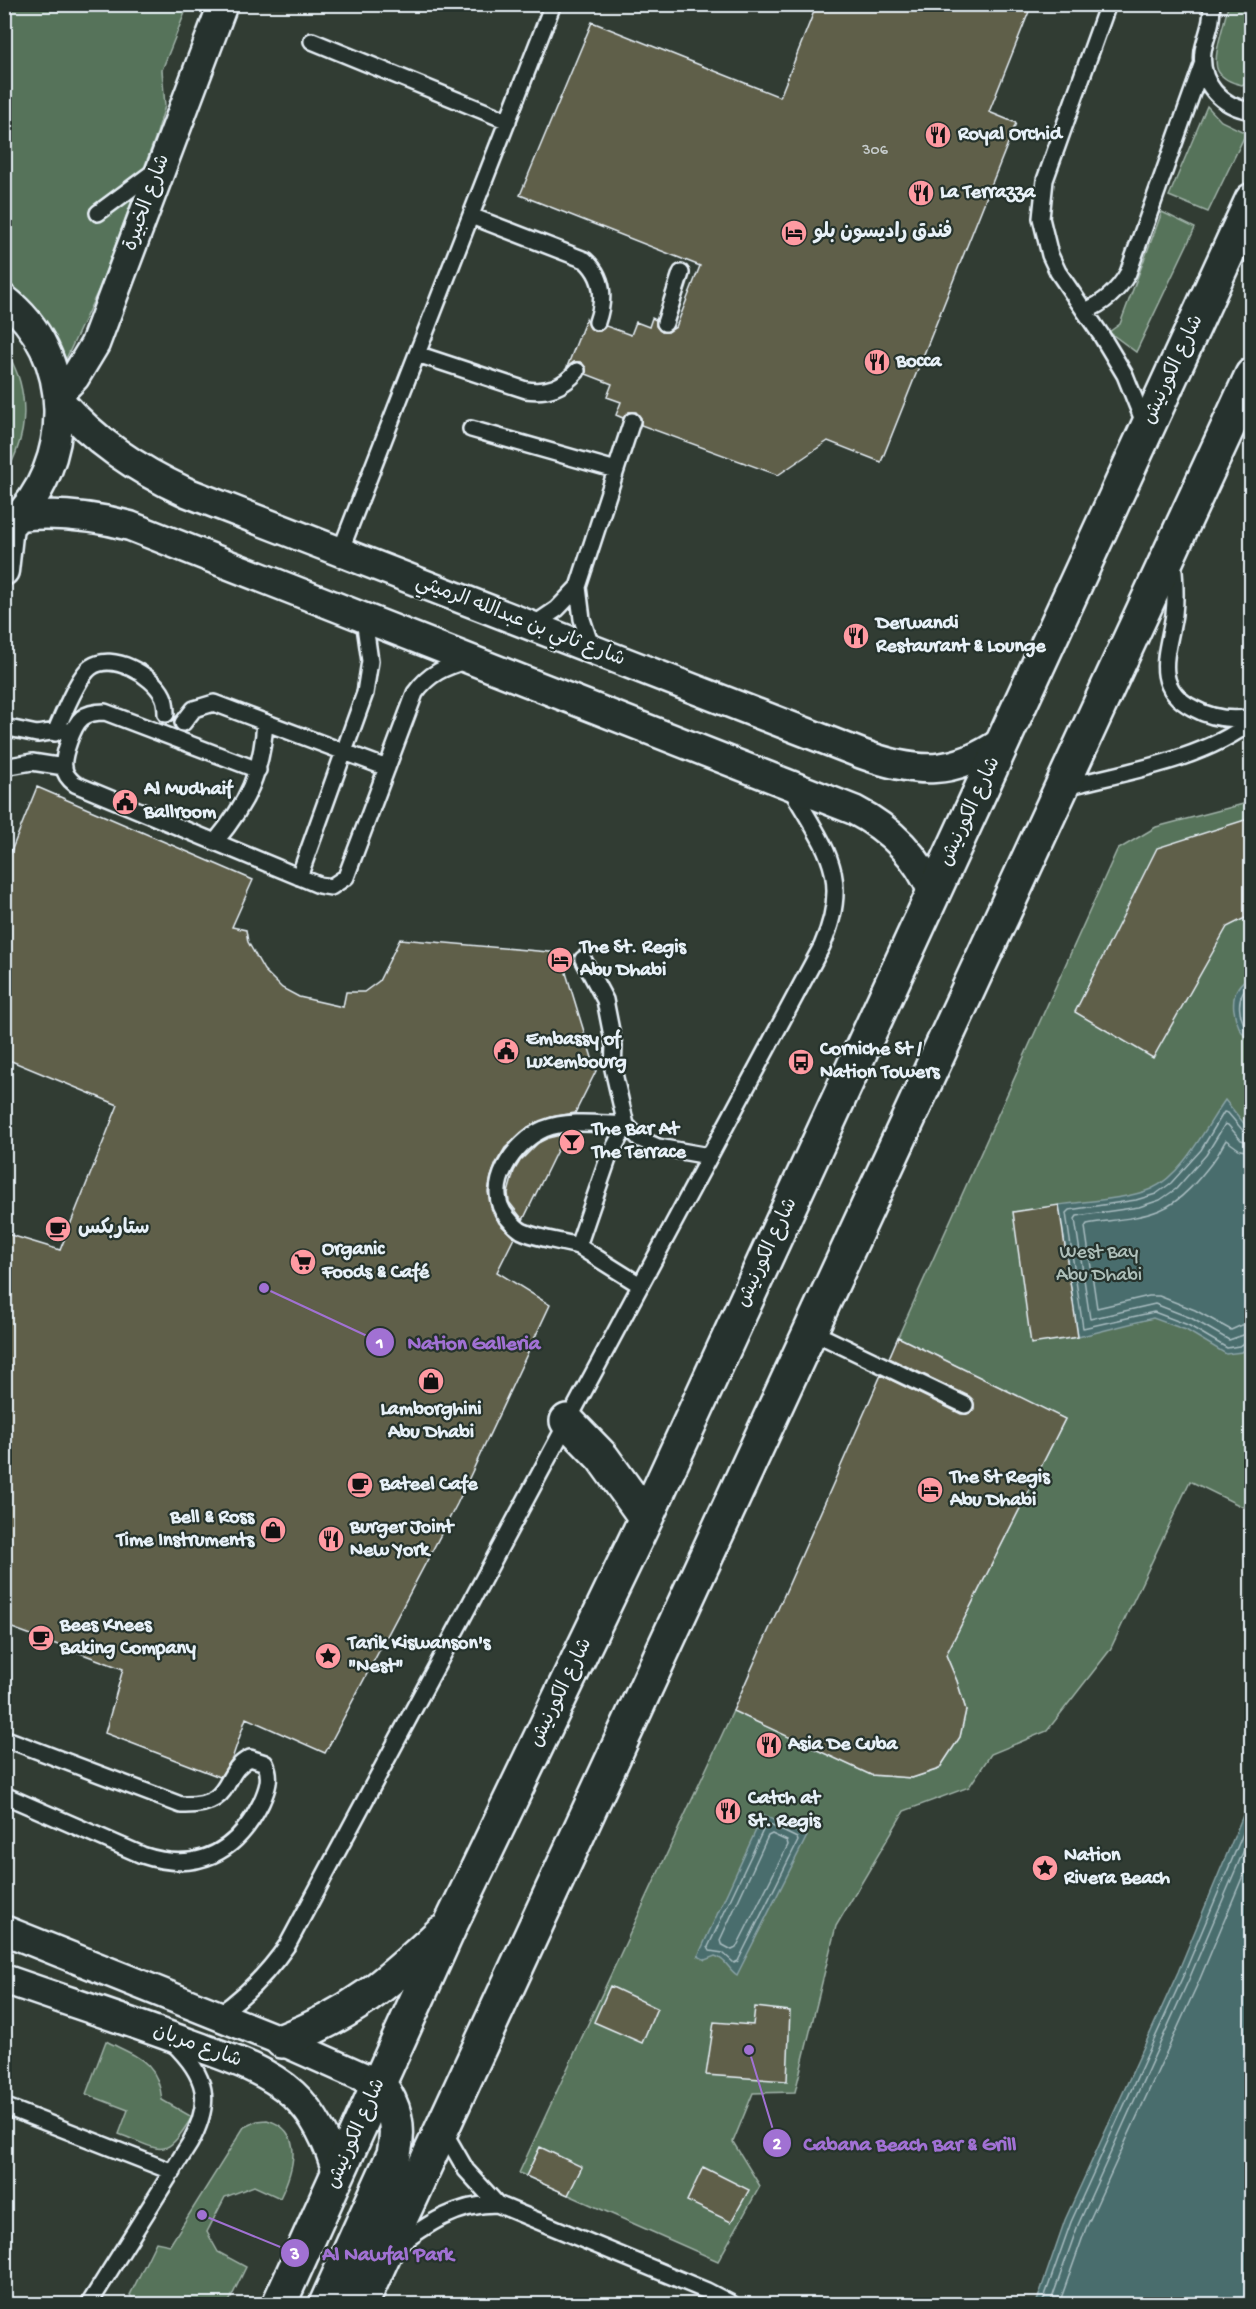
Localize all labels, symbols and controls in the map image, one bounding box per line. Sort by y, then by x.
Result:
restaurant icon: Royal Orchid [923,120,953,150]
place label: Royal Orchid [957,124,1064,147]
house number: 306 [861,142,889,161]
street label: شارع الخبيرة [119,151,176,254]
restaurant icon: La Terrazza [906,178,936,208]
place label: La Terrazza [940,182,1036,205]
hotel icon: فندق راديسون بلو [779,218,809,248]
place label: فندق راديسون بلو [812,219,952,245]
street label: شارع الكورنيش [1138,311,1209,428]
restaurant icon: Bocca [862,347,892,377]
place label: Bocca [895,351,942,374]
street label: شارع ثاني بن عبدالله الرميثي [411,571,628,675]
place label: Derwandi Restaurant & Lounge [874,613,1046,659]
restaurant icon: Derwandi Restaurant & Lounge [841,621,871,651]
street label: شارع الكورنيش [935,753,1006,870]
place label: Al Mudhaif Ballroom [143,779,234,825]
public building icon: Al Mudhaif Ballroom [110,787,140,817]
place label: The St. Regis Abu Dhabi [578,937,687,983]
hotel icon: The St. Regis Abu Dhabi [545,945,575,975]
place label: Embassy of Luxembourg [526,1029,627,1075]
public building icon: Embassy of Luxembourg [491,1036,521,1066]
place label: Corniche St / Nation Towers [819,1039,941,1085]
bus stop icon: Corniche St / Nation Towers [786,1047,816,1077]
place label: The Bar At The Terrace [590,1119,687,1165]
bar icon: The Bar At The Terrace [557,1127,587,1157]
street label: شارع الكورنيش [732,1194,803,1311]
cafe icon: ستاربكس [43,1214,73,1244]
place label: ستاربكس [78,1217,149,1241]
place label: Organic Foods & Café [321,1239,430,1285]
park label: West Bay Abu Dhabi [1056,1242,1142,1288]
supermarket icon: Organic Foods & Café [288,1247,318,1277]
callout: Nation Galleria [365,1323,552,1362]
text: Nation Galleria [408,1333,542,1358]
text: 1 [375,1334,384,1355]
shop icon: Lamborghini Abu Dhabi [416,1366,446,1396]
place label: Lamborghini Abu Dhabi [381,1399,481,1445]
place label: The St Regis Abu Dhabi [948,1467,1051,1513]
cafe icon: Bateel Cafe [345,1470,375,1500]
place label: Bateel Cafe [379,1474,478,1497]
hotel icon: The St Regis Abu Dhabi [915,1475,945,1505]
place label: Bell & Ross Time Instruments [115,1507,256,1553]
shop icon: Bell & Ross Time Instruments [258,1515,288,1545]
place label: Burger Joint New York [349,1517,455,1563]
restaurant icon: Burger Joint New York [316,1524,346,1554]
place label: Bees Knees Baking Company [59,1615,196,1661]
cafe icon: Bees Knees Baking Company [26,1623,56,1653]
place label: Tarik Kiswanson's "Nest" [346,1633,492,1679]
street label: شارع الكورنيش [525,1634,598,1751]
place icon: Tarik Kiswanson's "Nest" [313,1641,343,1671]
restaurant icon: Asia De Cuba [754,1730,784,1760]
place label: Asia De Cuba [787,1734,898,1757]
place label: Catch at St. Regis [747,1788,822,1834]
restaurant icon: Catch at St. Regis [713,1796,743,1826]
place label: Nation Rivera Beach [1063,1845,1170,1891]
place icon: Nation Rivera Beach [1030,1853,1060,1883]
street label: شارع مربان [150,2019,245,2074]
street label: شارع الكورنيش [322,2075,392,2193]
callout: Cabana Beach Bar & Grill [762,2123,1028,2162]
text: Cabana Beach Bar & Grill [803,2134,1017,2159]
text: 2 [773,2135,782,2156]
callout: Al Nawfal Park [280,2233,465,2272]
text: Al Nawfal Park [321,2244,456,2269]
text: 3 [289,2245,300,2266]

